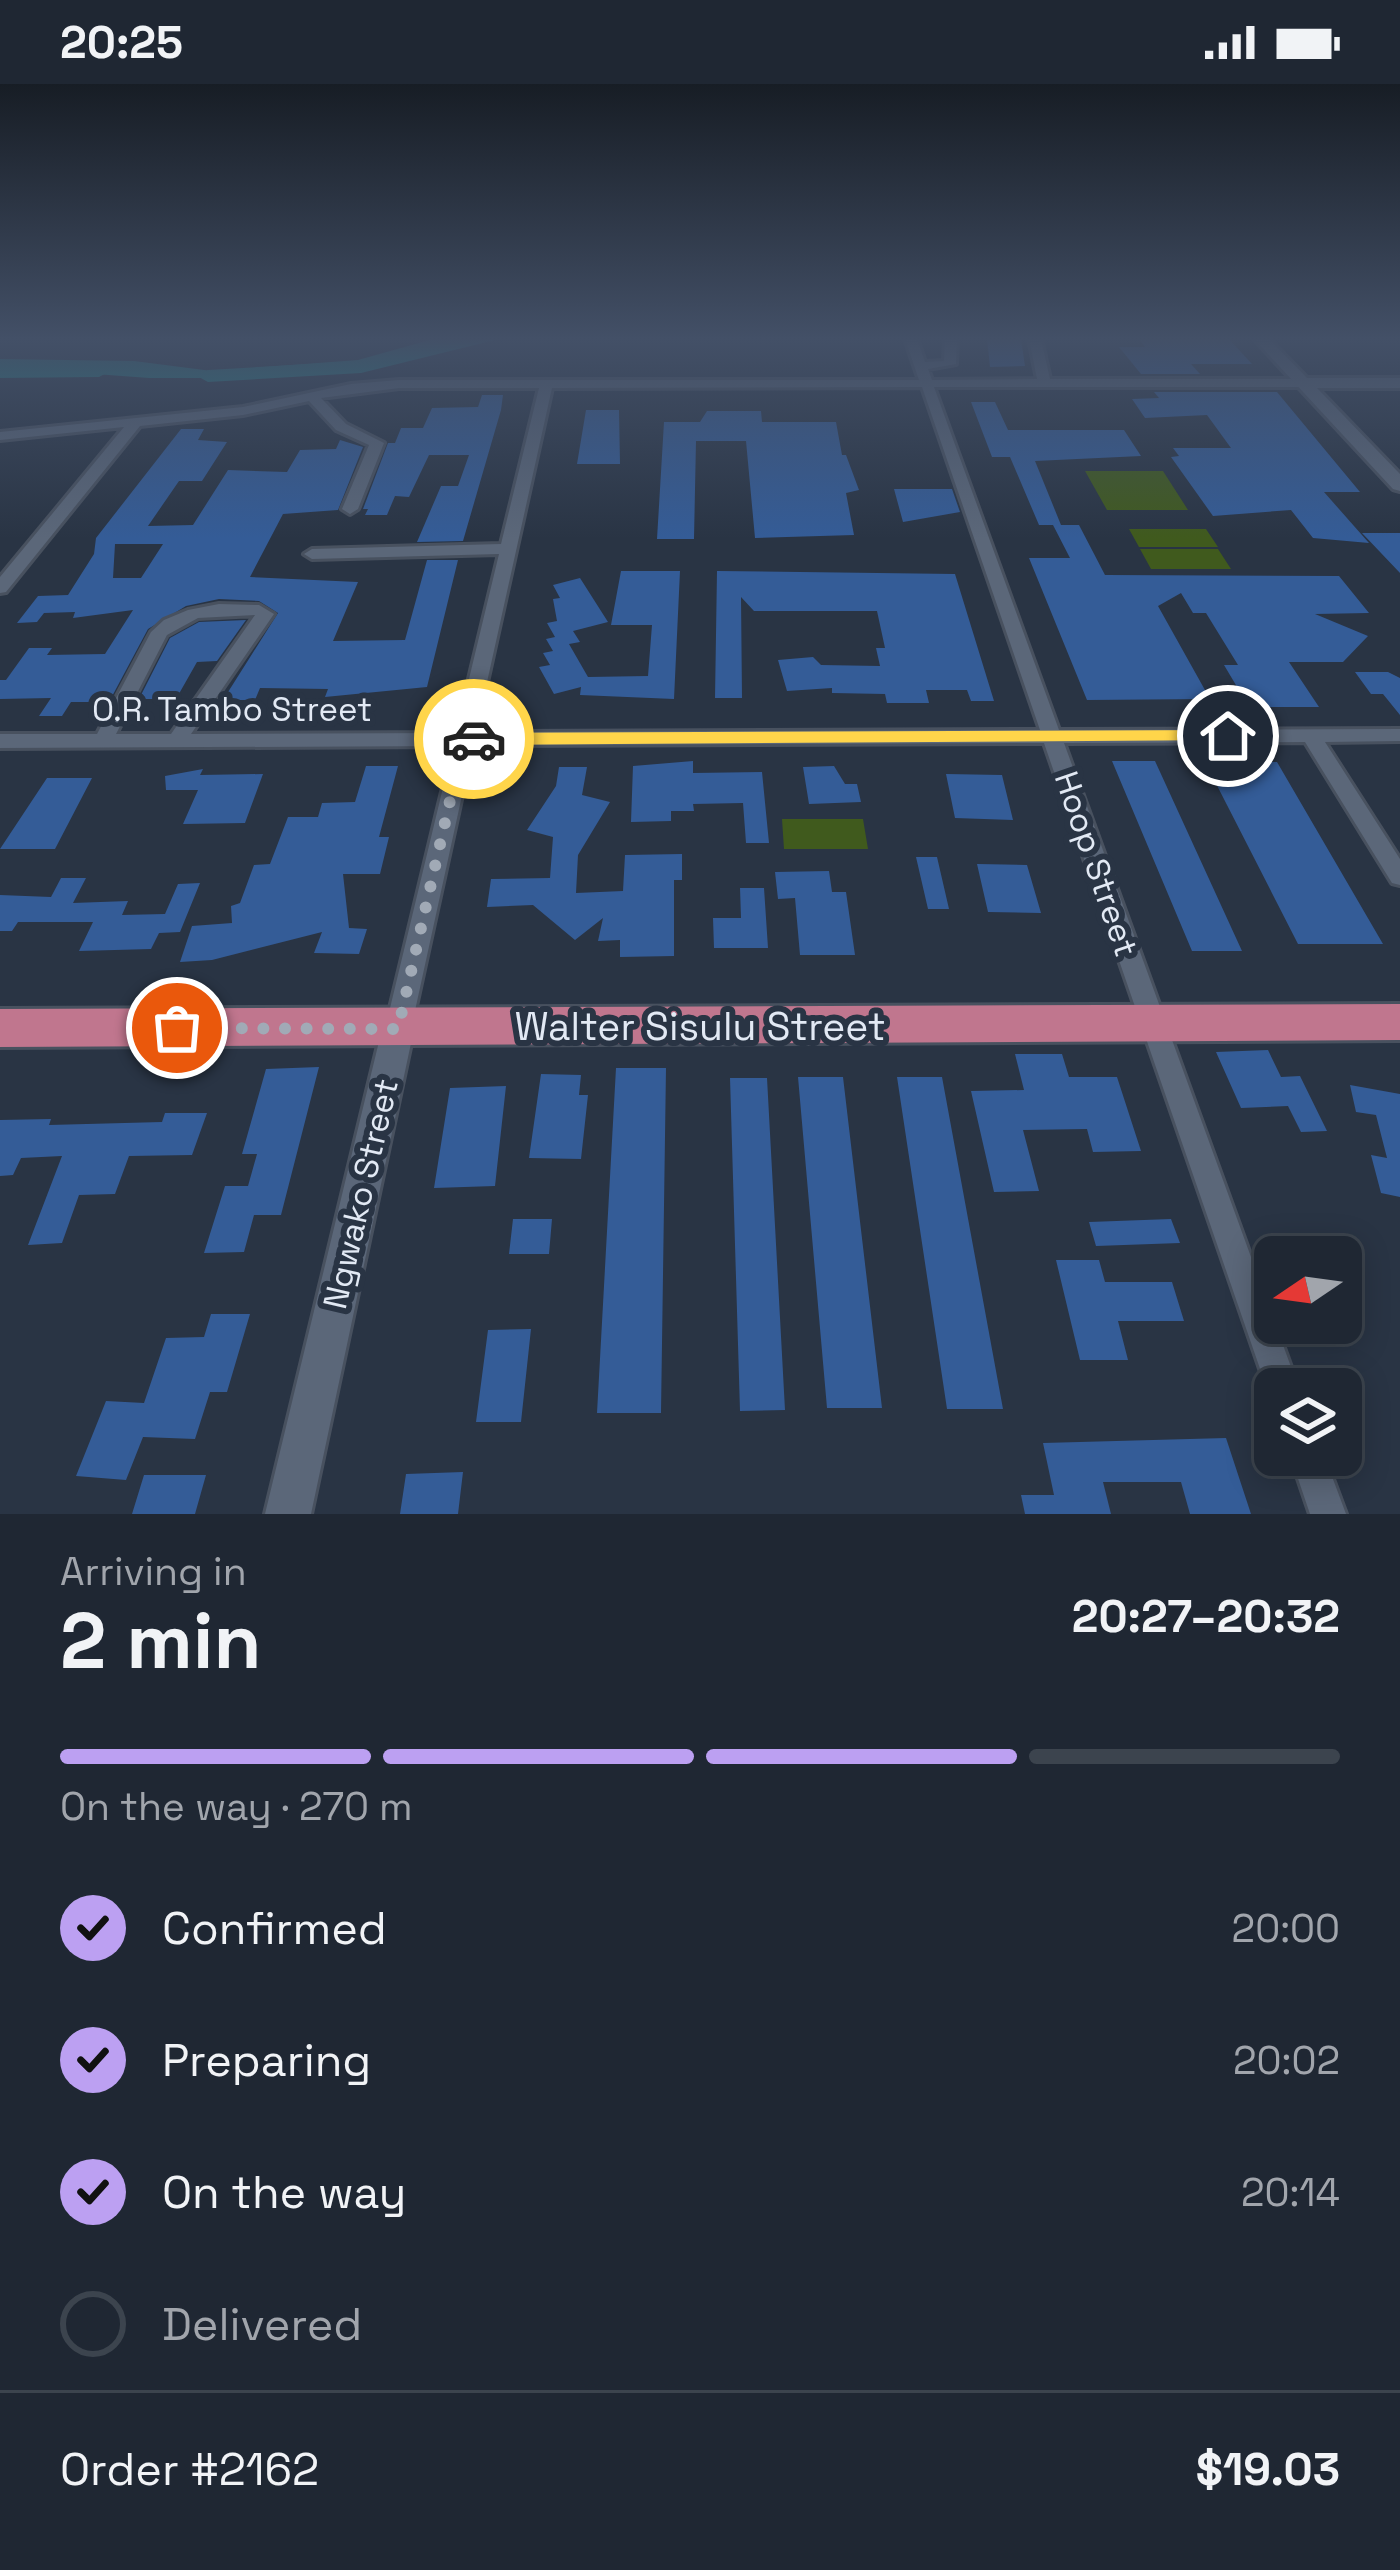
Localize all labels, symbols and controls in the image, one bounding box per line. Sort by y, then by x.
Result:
text: 20:25 [60,14,183,71]
courier [414,679,534,799]
pin [1177,685,1279,787]
street label: O.R. Tambo Street [92,689,372,731]
icon: home [1195,703,1261,769]
icon: car [441,706,507,772]
street label: Hoop Street [1045,766,1147,962]
pin [126,977,228,1079]
icon: bag [144,995,210,1061]
street label: Walter Sisulu Street [514,1002,886,1051]
street label: Ngwako Street [314,1075,408,1313]
north arrow [1254,1236,1362,1344]
map controls [1254,1236,1362,1476]
button: layers [1254,1368,1362,1476]
text: Arriving in [60,1547,247,1596]
text: 20:27–20:32 [1072,1588,1340,1645]
text: 2 min [60,1591,262,1691]
text: On the way · 270 m [60,1782,413,1831]
icon: check [60,1895,126,1961]
text: Confirmed [162,1900,387,1957]
text: 20:00 [1232,1904,1340,1953]
icon: check [60,2027,126,2093]
text: Preparing [162,2032,371,2089]
text: 20:02 [1233,2036,1340,2085]
icon: check [60,2159,126,2225]
text: On the way [162,2164,406,2221]
text: 20:14 [1241,2168,1340,2217]
text: Delivered [162,2296,362,2353]
text: Order #2162 [60,2441,319,2498]
text: $19.03 [1196,2441,1340,2498]

